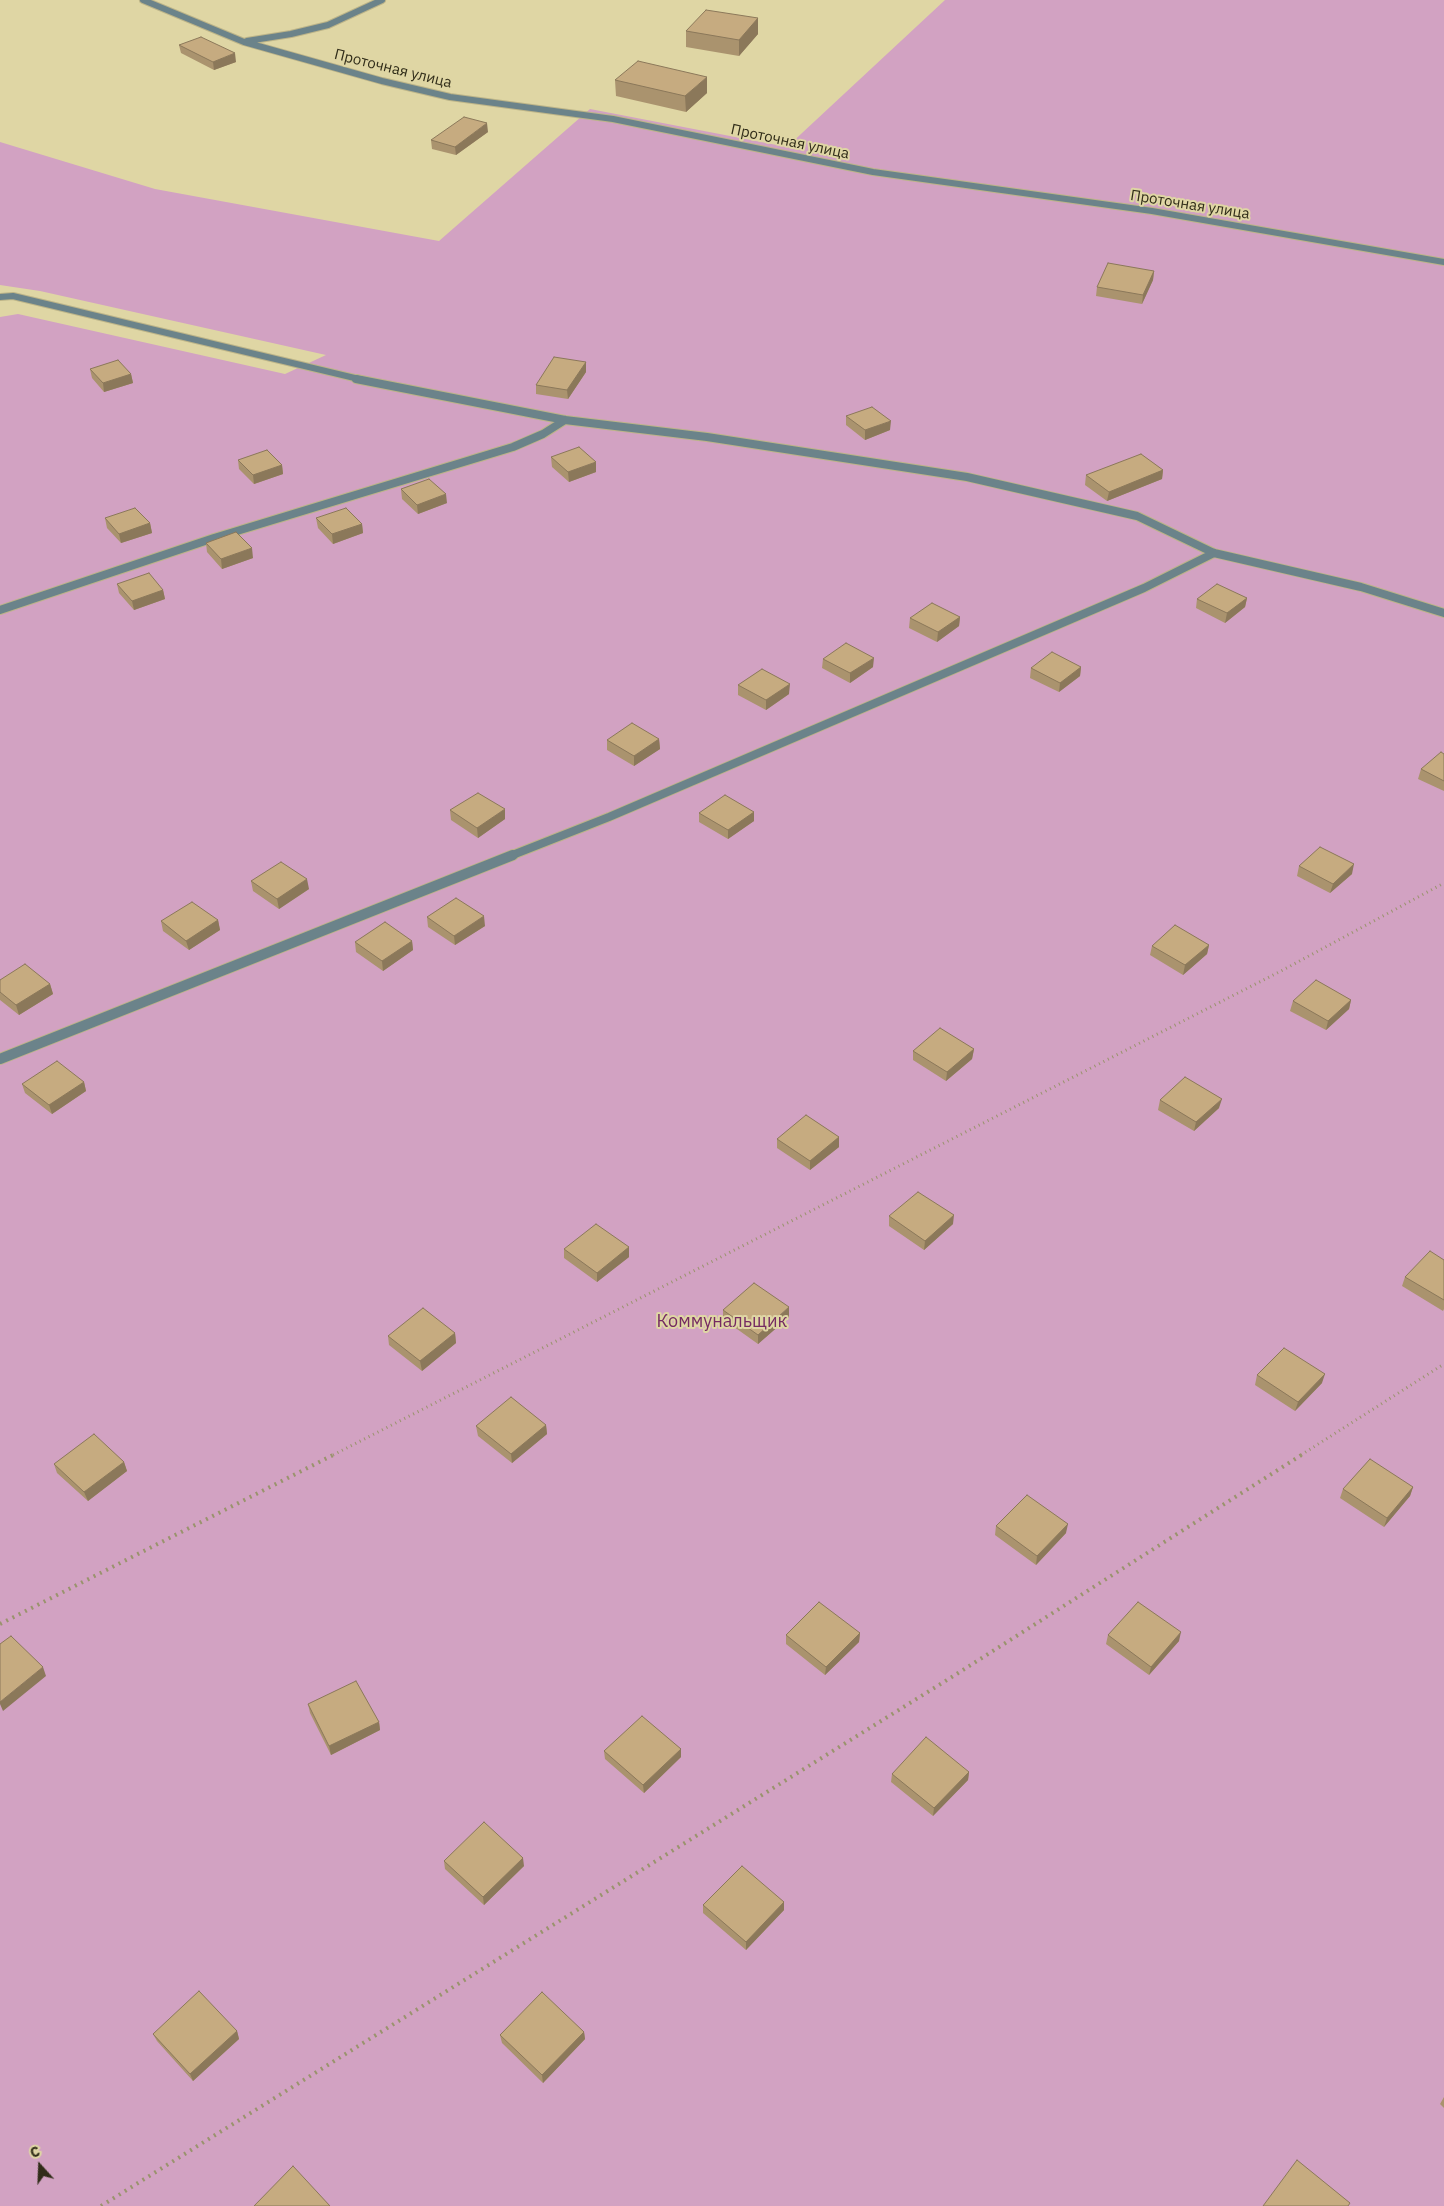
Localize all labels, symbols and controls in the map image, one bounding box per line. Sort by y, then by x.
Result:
street label: Проточная улица [332,46,454,92]
street label: Проточная улица [729,121,851,163]
street label: Проточная улица [1129,187,1251,223]
park label: Коммунальщик [657,1311,787,1333]
north arrow [15,2141,65,2191]
text: С [28,2142,42,2162]

